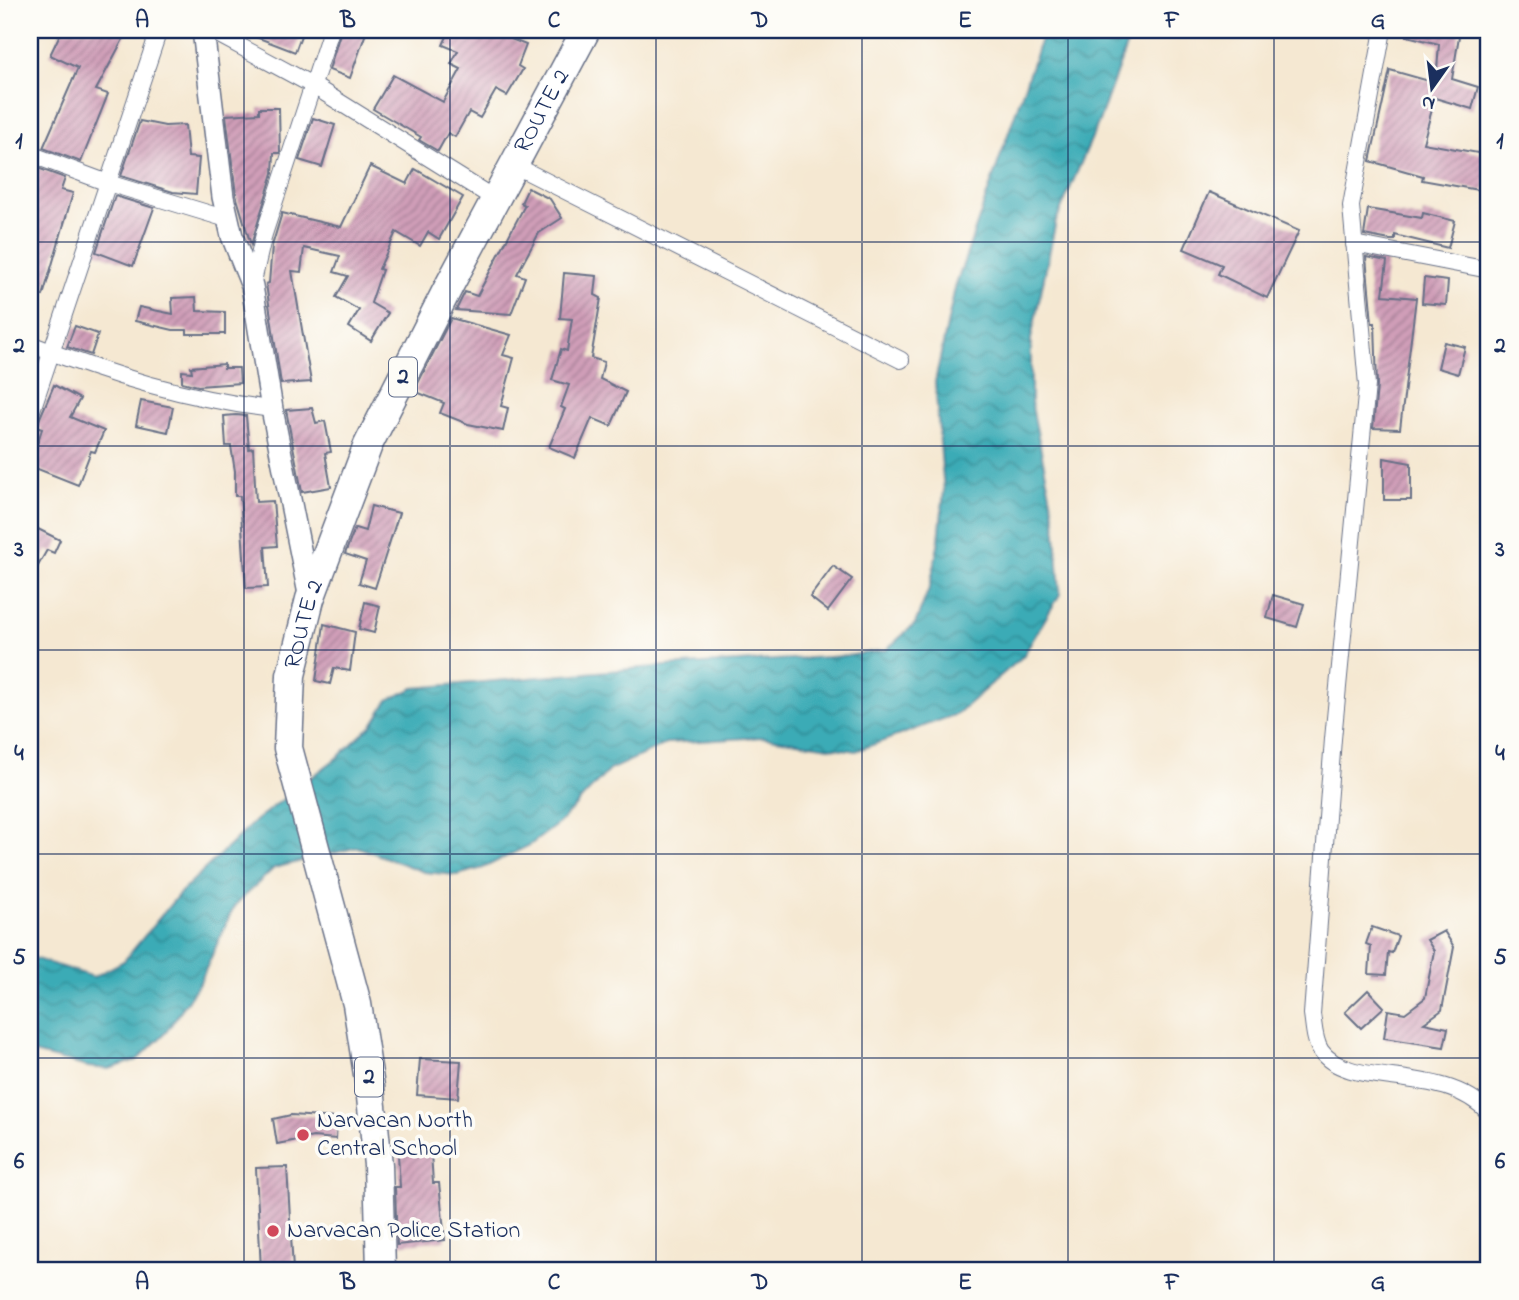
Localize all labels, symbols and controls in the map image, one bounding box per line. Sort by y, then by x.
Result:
text: A [135,5,149,38]
text: B [339,5,356,38]
text: C [548,5,561,38]
text: D [751,5,768,38]
text: E [958,5,972,38]
text: F [1164,5,1180,38]
text: G [1371,5,1385,38]
north arrow [1396,52,1466,122]
street label: ROUTE 2 [506,63,579,160]
text: N [1419,87,1438,117]
text: 1 [15,126,23,159]
text: 1 [1496,126,1504,159]
text: 2 [12,330,25,363]
text: 2 [1493,330,1506,363]
road number: 2 [389,358,417,396]
text: 3 [13,534,24,567]
text: 3 [1494,534,1505,567]
street label: ROUTE 2 [276,575,333,672]
text: 4 [14,738,24,771]
text: 4 [1495,738,1505,771]
text: 5 [12,942,26,975]
text: 5 [1493,942,1507,975]
road number: 2 [355,1058,383,1096]
place label: Narvacan North Central School [317,1104,473,1167]
marker: Narvacan North Central School [295,1127,311,1143]
text: 6 [14,1146,25,1179]
text: 6 [1495,1146,1506,1179]
place label: Narvacan Police Station [287,1214,520,1249]
marker: Narvacan Police Station [265,1223,281,1239]
text: A [135,1267,149,1300]
text: B [339,1267,356,1300]
text: C [548,1267,561,1300]
text: D [751,1267,768,1300]
text: E [958,1267,972,1300]
text: F [1164,1267,1180,1300]
text: G [1371,1267,1385,1300]

